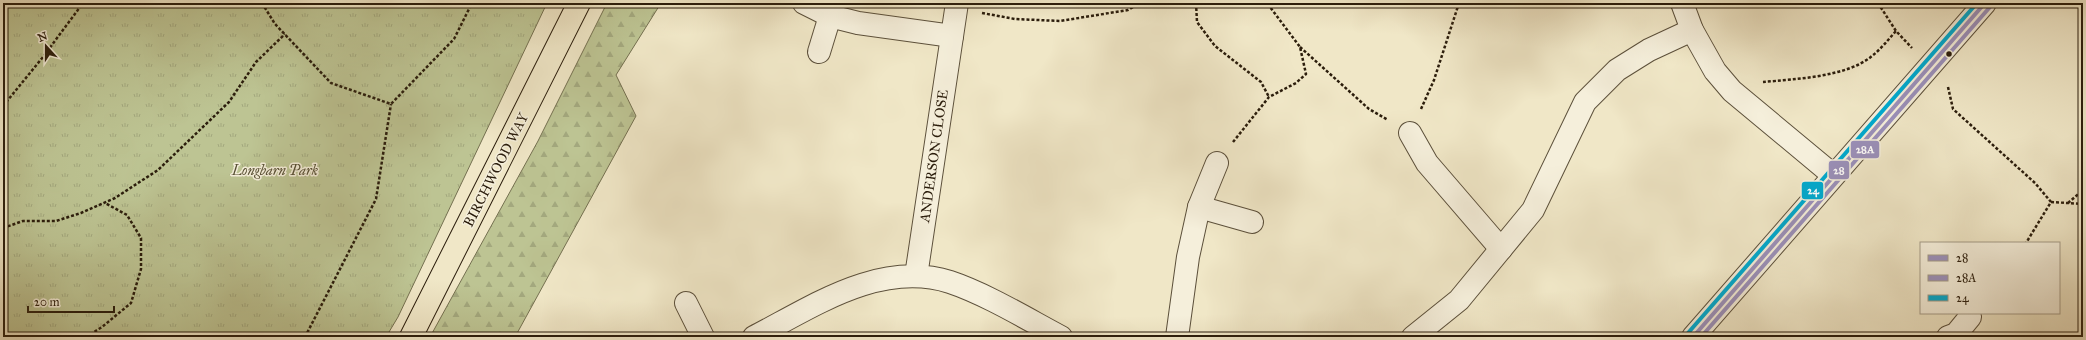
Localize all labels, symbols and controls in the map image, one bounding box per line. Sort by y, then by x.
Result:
north arrow [26,26,66,66]
text: N [36,29,50,45]
unlabelled marker [1944,49,1954,59]
street label: ANDERSON CLOSE [916,88,952,225]
street label: BIRCHWOOD WAY [460,109,533,230]
line badge: 28A [1850,140,1880,159]
text: 28A [1856,143,1875,156]
line badge: 28 [1828,160,1850,180]
park label: Longbarn Park [231,162,319,179]
text: 28 [1833,164,1845,177]
line badge: 24 [1801,181,1824,200]
text: 24 [1807,184,1820,198]
legend [1920,242,2060,314]
text: 28 [1956,251,1968,265]
text: 28A [1956,271,1976,285]
scale bar [28,288,114,314]
text: 24 [1956,291,1969,305]
text: 20 m [34,295,60,309]

